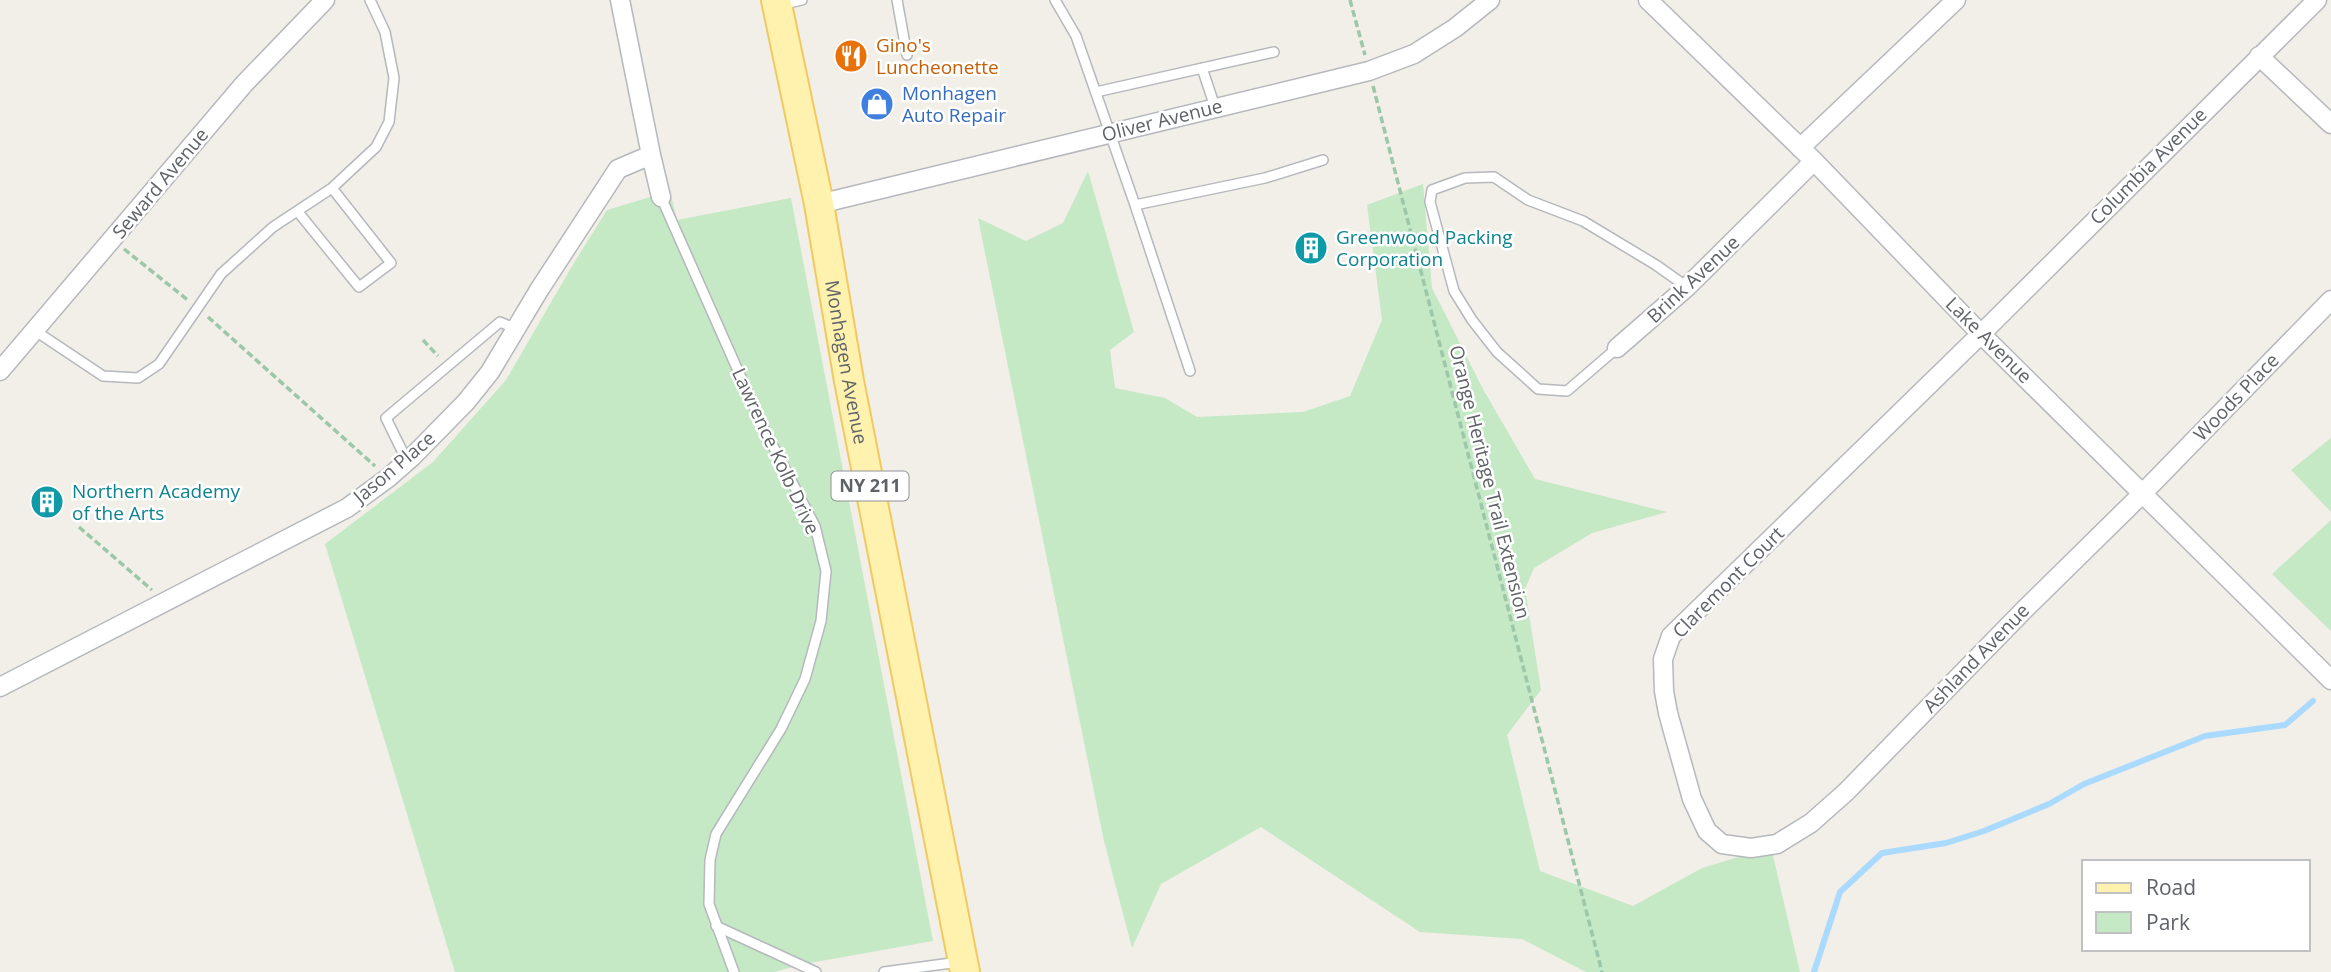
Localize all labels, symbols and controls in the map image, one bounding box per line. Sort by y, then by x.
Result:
place label: Gino's Luncheonette [876,32,999,80]
restaurant icon: Gino's Luncheonette [832,37,870,75]
place label: Monhagen Auto Repair [902,80,1006,128]
shop icon: Monhagen Auto Repair [858,85,896,123]
street label: Oliver Avenue [1099,92,1225,148]
street label: Columbia Avenue [2084,102,2212,230]
street label: Seward Avenue [106,122,214,244]
place label: Greenwood Packing Corporation [1336,224,1513,272]
building icon: Greenwood Packing Corporation [1292,229,1330,267]
street label: Brink Avenue [1641,229,1745,329]
street label: Monhagen Avenue [819,278,874,446]
street label: Lake Avenue [1940,291,2038,389]
street label: Orange Heritage Trail Extension [1443,343,1537,621]
street label: Woods Place [2188,347,2284,447]
street label: Lawrence Kolb Drive [726,364,826,538]
street label: Jason Place [346,425,440,510]
road number: NY 211 [832,472,908,500]
place label: Northern Academy of the Arts [72,478,241,526]
building icon: Northern Academy of the Arts [28,483,66,521]
street label: Claremont Court [1667,520,1790,643]
street label: Ashland Avenue [1917,598,2035,718]
legend [2082,860,2310,951]
text: Road [2146,873,2196,901]
text: Park [2146,908,2190,936]

